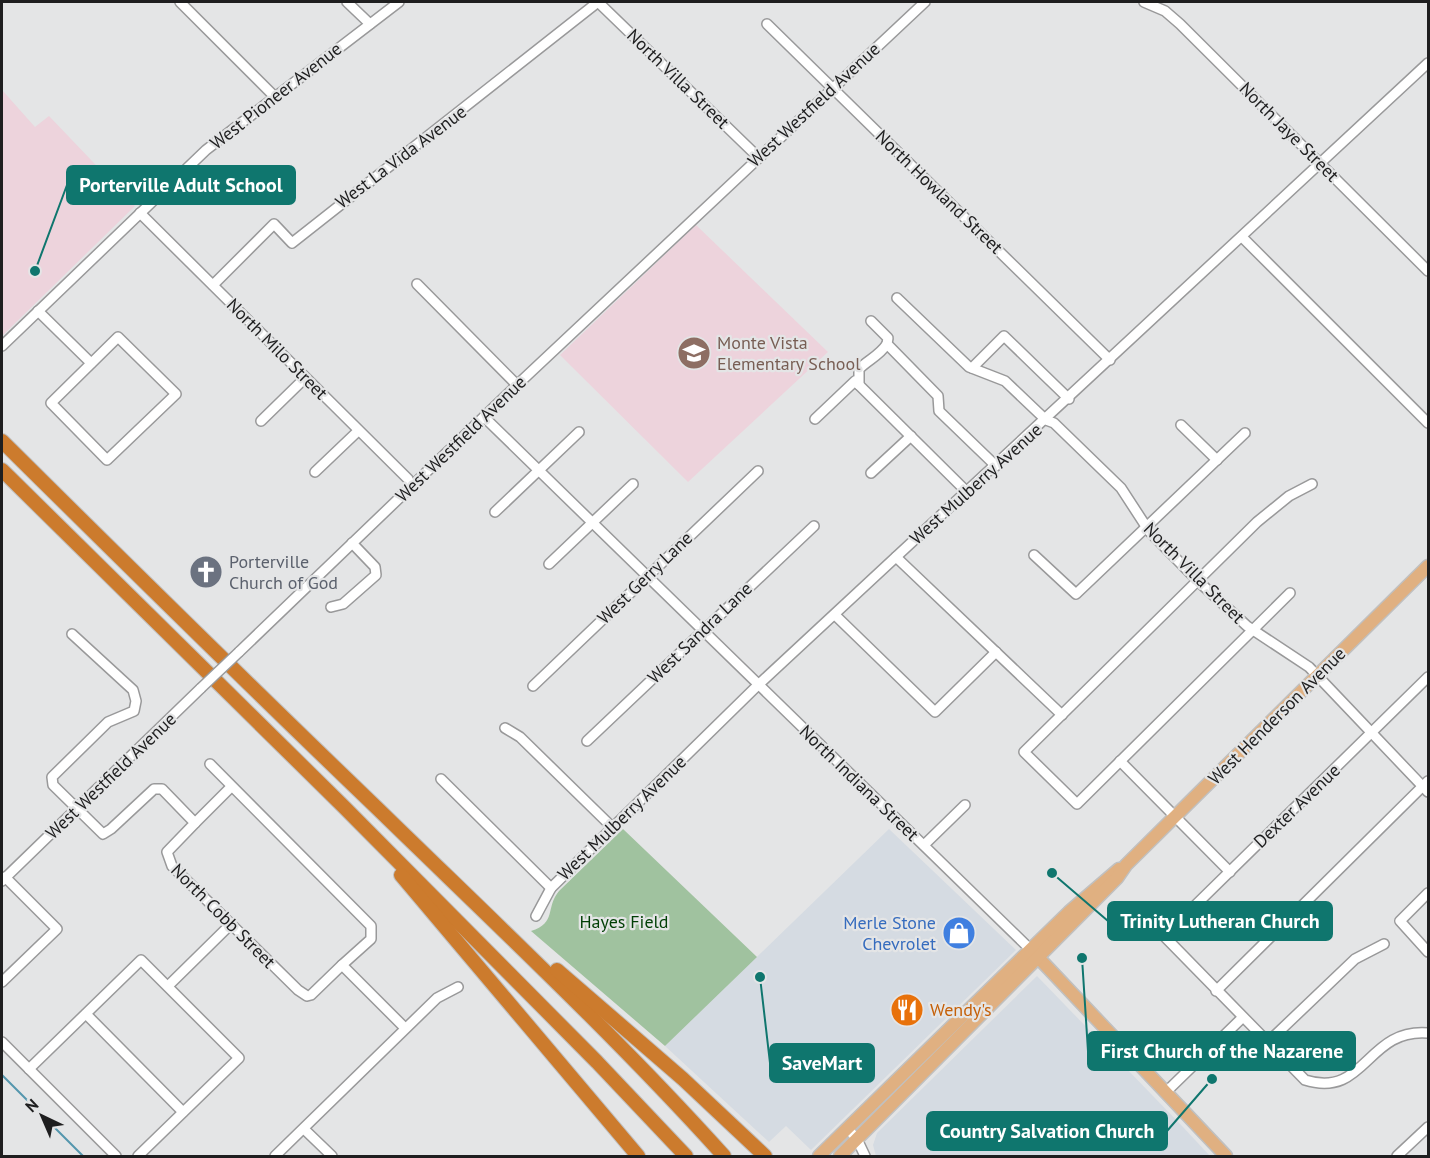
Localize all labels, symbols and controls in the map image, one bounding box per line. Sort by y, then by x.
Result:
street label: North Villa Street [622,24,734,133]
street label: West Pioneer Avenue [205,37,346,154]
street label: West Westfield Avenue [743,37,885,172]
street label: North Jaye Street [1235,77,1344,186]
street label: West La Vida Avenue [331,100,471,213]
street label: North Howland Street [871,125,1008,258]
callout: Porterville Adult School [67,166,295,204]
text: Porterville Adult School [79,172,283,198]
street label: North Milo Street [222,293,333,404]
place label: Monte Vista Elementary School [717,331,861,375]
school or university icon: Monte Vista Elementary School [676,335,712,371]
street label: West Westfield Avenue [391,370,531,507]
street label: West Mulberry Avenue [905,418,1047,549]
street label: North Villa Street [1139,517,1250,628]
street label: West Gerry Lane [592,526,697,629]
place label: Porterville Church of God [229,550,338,594]
church icon: Porterville Church of God [188,554,224,590]
street label: West Sandra Lane [643,577,757,688]
street label: West Henderson Avenue [1203,642,1350,789]
street label: West Westfield Avenue [41,707,181,844]
street label: North Indiana Street [795,720,924,846]
street label: West Mulberry Avenue [552,750,691,885]
street label: Dexter Avenue [1249,759,1345,853]
street label: North Cobb Street [166,858,281,973]
callout: Trinity Lutheran Church [1108,902,1332,940]
text: Trinity Lutheran Church [1120,908,1320,934]
park label: Hayes Field [580,910,668,933]
place label: Merle Stone Chevrolet [843,911,936,955]
shop icon: Merle Stone Chevrolet [941,915,977,951]
restaurant icon: Wendy's [889,992,925,1028]
place label: Wendy's [930,998,992,1021]
callout: First Church of the Nazarene [1088,1032,1355,1070]
text: First Church of the Nazarene [1101,1038,1343,1064]
callout: SaveMart [770,1044,874,1082]
text: SaveMart [782,1050,862,1076]
north arrow [12,1086,72,1146]
text: N [21,1094,42,1116]
callout: Country Salvation Church [927,1112,1167,1150]
text: Country Salvation Church [940,1118,1154,1144]

